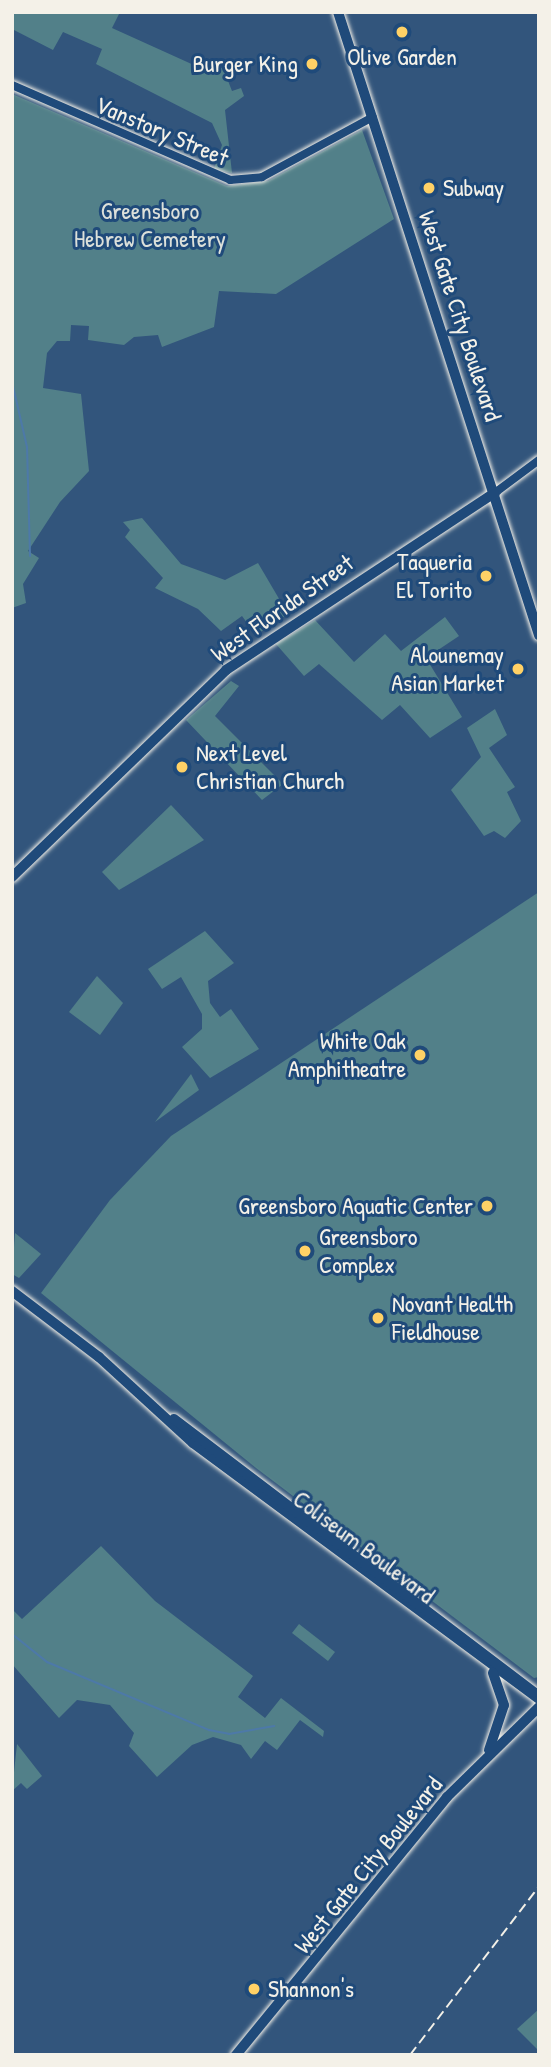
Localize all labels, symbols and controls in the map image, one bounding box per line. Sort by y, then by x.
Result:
marker: Olive Garden [394,24,410,40]
place label: Olive Garden [347,43,457,71]
place label: Burger King [193,50,298,78]
marker: Burger King [304,56,320,72]
street label: Vanstory Street [91,90,233,172]
place label: Subway [443,174,504,202]
marker: Subway [421,180,437,196]
park label: Greensboro Hebrew Cemetery [74,197,226,253]
street label: West Gate City Boulevard [412,207,508,425]
street label: West Florida Street [205,548,359,668]
place label: Taqueria El Torito [396,548,472,604]
marker: Taqueria El Torito [478,568,494,584]
place label: Alounemay Asian Market [391,641,504,697]
marker: Alounemay Asian Market [510,661,526,677]
place label: Next Level Christian Church [196,739,344,795]
marker: Next Level Christian Church [174,759,190,775]
place label: White Oak Amphitheatre [288,1027,406,1083]
marker: White Oak Amphitheatre [412,1047,428,1063]
place label: Greensboro Aquatic Center [238,1192,473,1220]
marker: Greensboro Aquatic Center [479,1198,495,1214]
place label: Greensboro Complex [319,1223,417,1279]
marker: Greensboro Complex [297,1243,313,1259]
place label: Novant Health Fieldhouse [392,1290,513,1346]
marker: Novant Health Fieldhouse [370,1310,386,1326]
street label: Coliseum Boulevard [288,1484,440,1610]
street label: West Gate City Boulevard [288,1771,448,1959]
place label: Shannon's [268,1975,354,2003]
marker: Shannon's [246,1981,262,1997]

